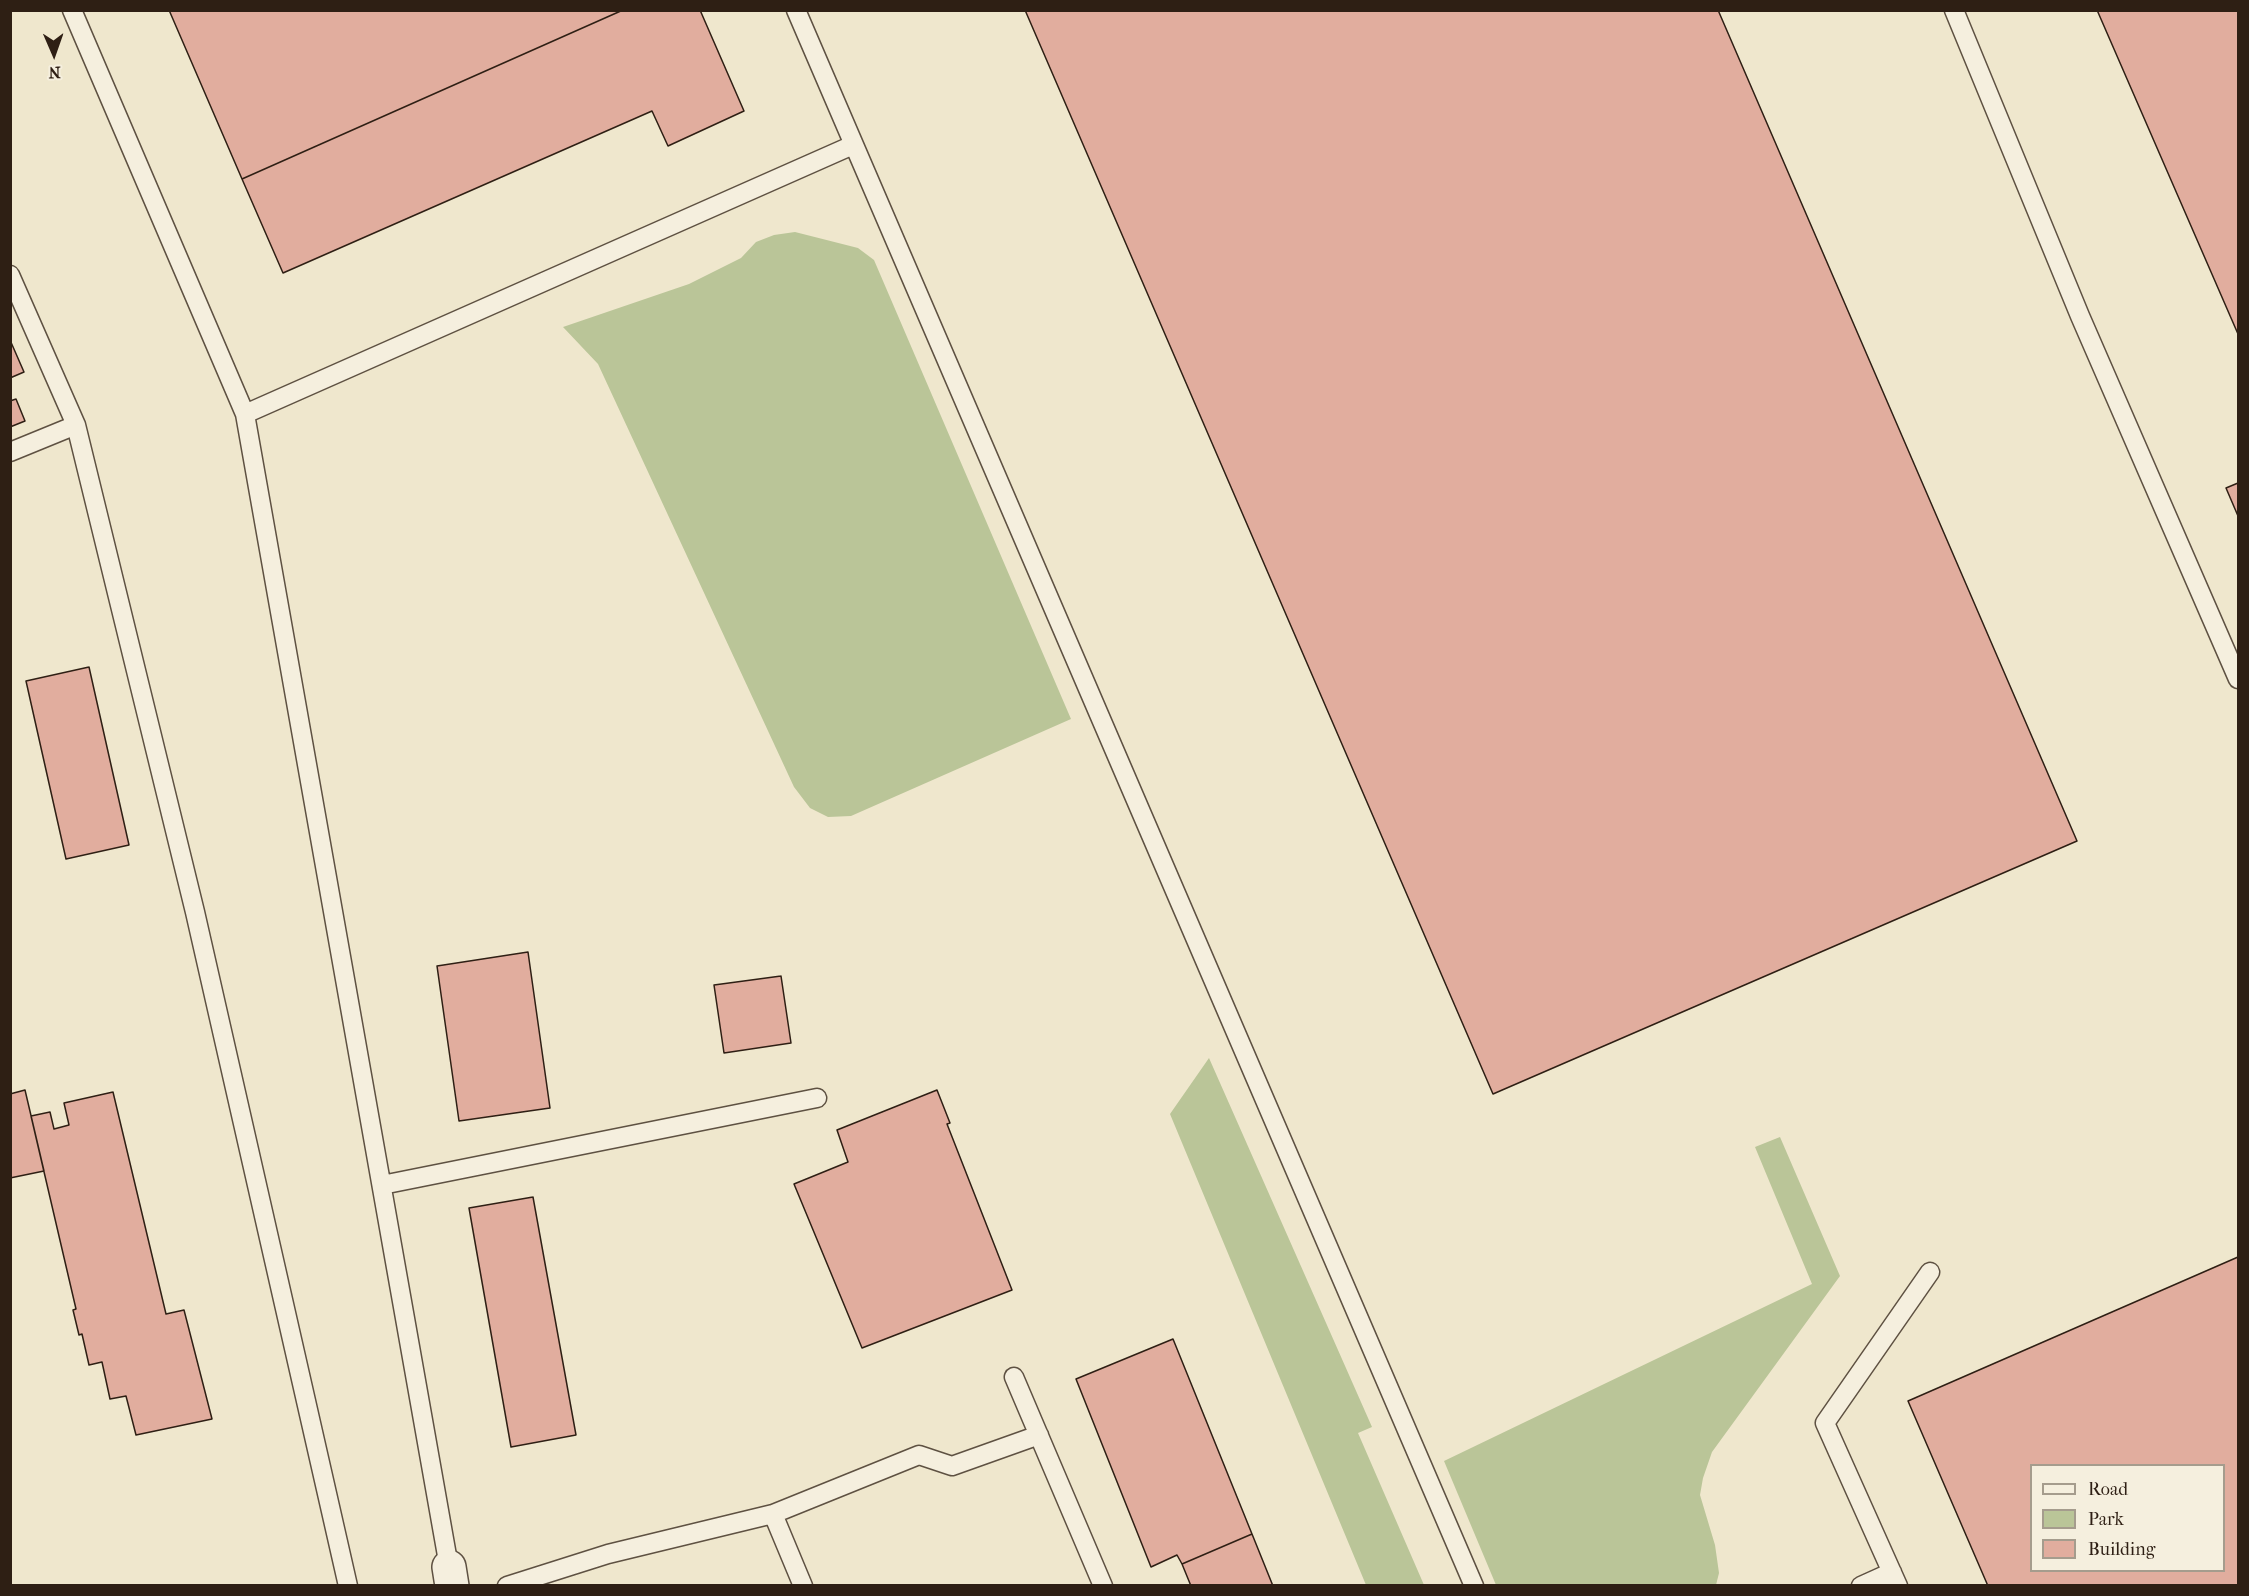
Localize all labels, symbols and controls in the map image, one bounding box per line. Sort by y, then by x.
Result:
north arrow [24,24,84,84]
text: N [48,63,61,82]
legend [2030,1464,2225,1572]
text: Road [2088,1479,2128,1500]
text: Park [2088,1509,2124,1530]
text: Building [2088,1539,2155,1560]

